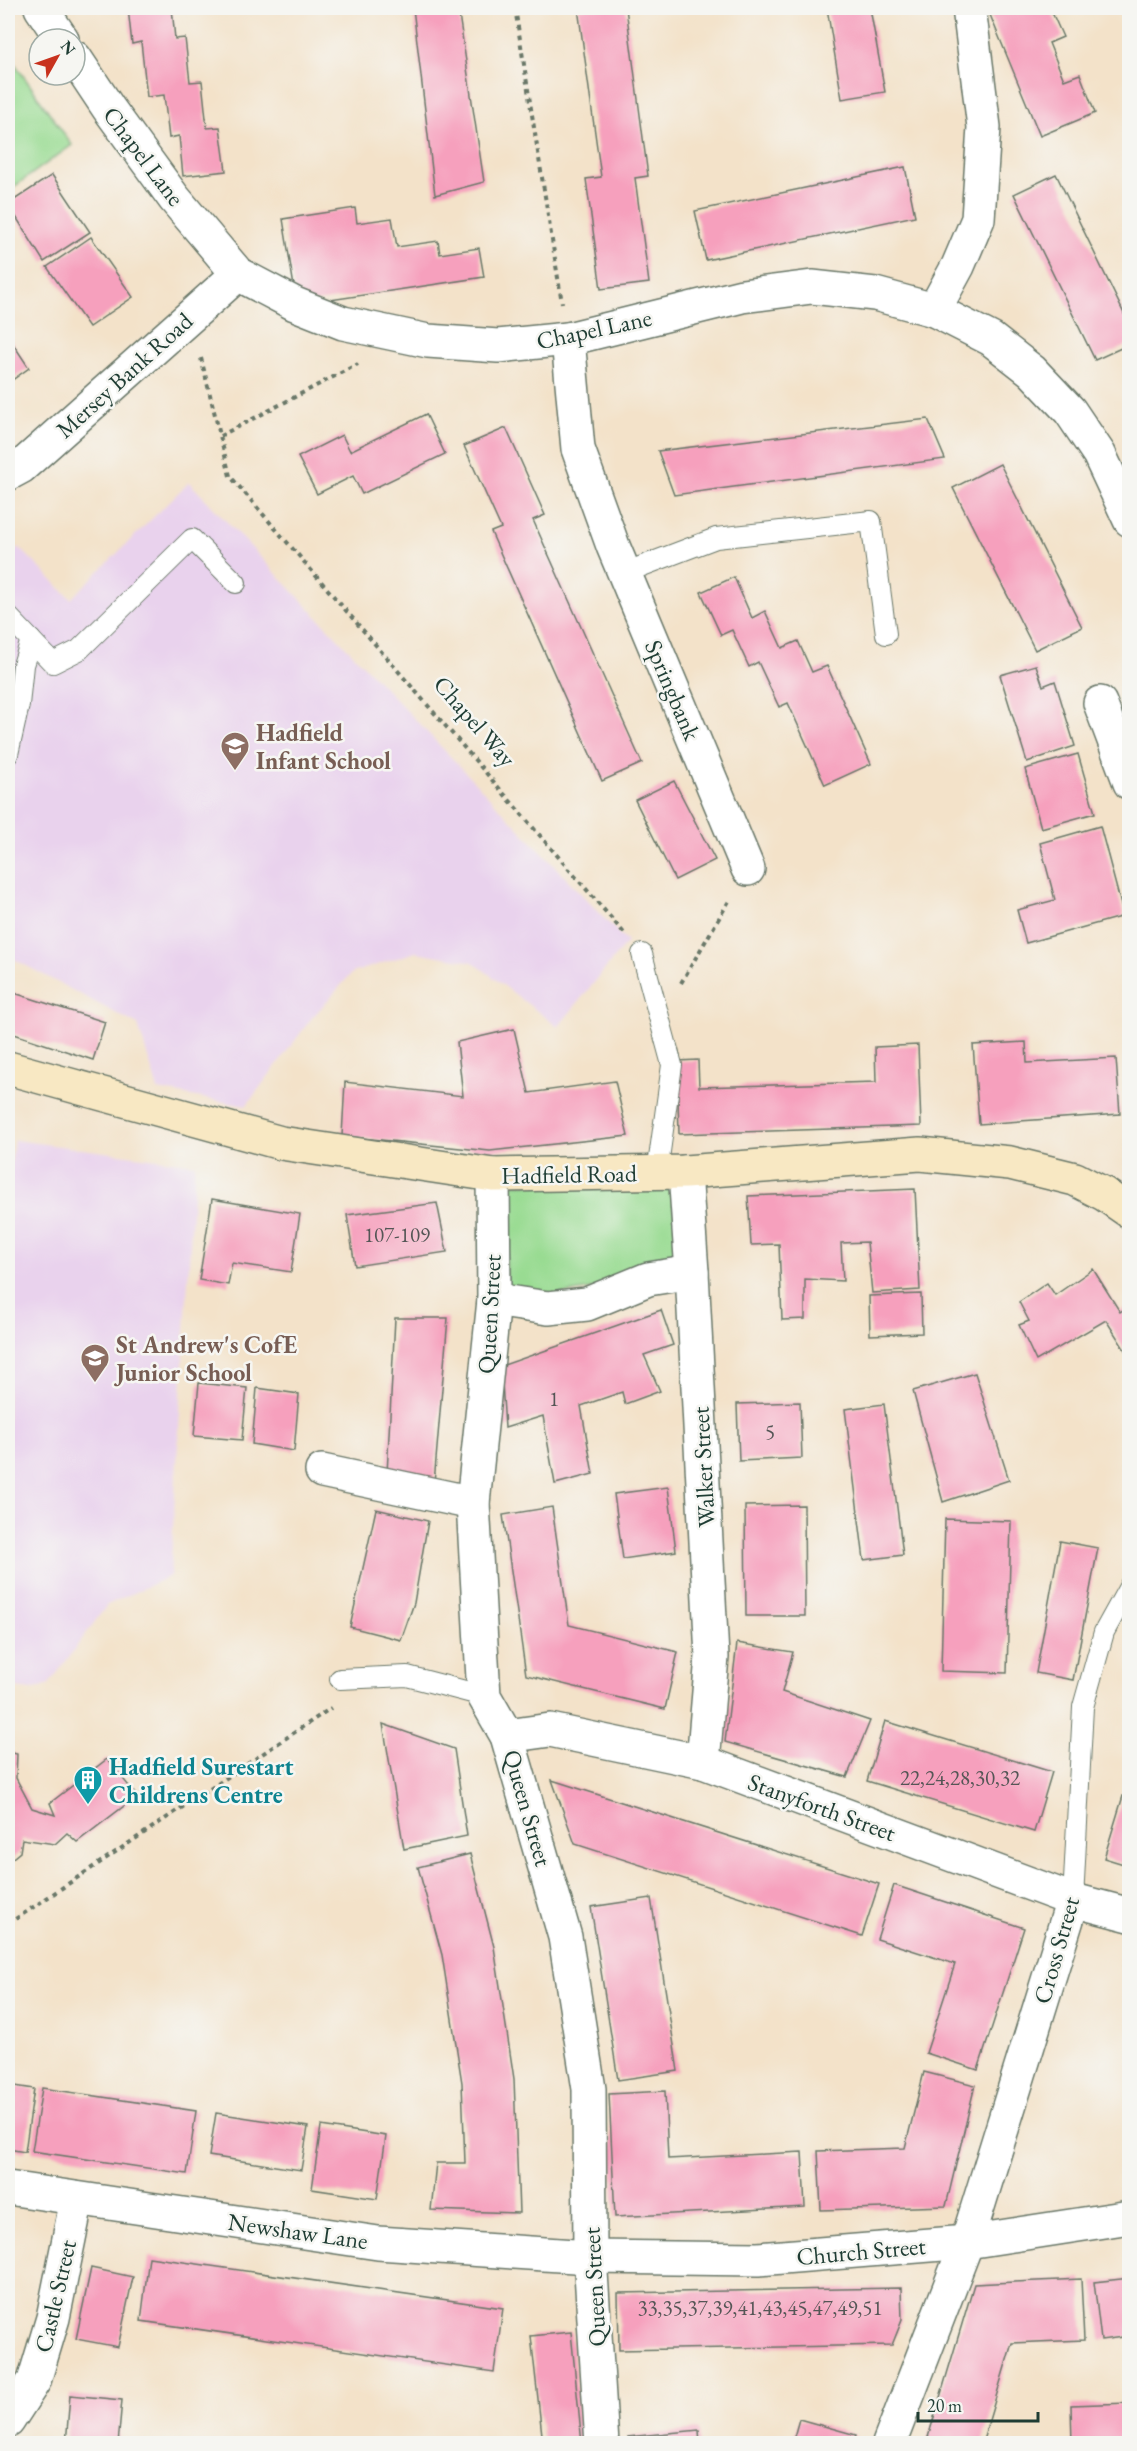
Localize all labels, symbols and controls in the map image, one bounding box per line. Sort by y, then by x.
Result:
north arrow [27,27,87,87]
text: N [56,36,80,59]
street label: Chapel Lane [96,100,192,212]
street label: Chapel Lane [534,302,654,356]
street label: Mersey Bank Road [49,305,199,445]
street label: Springbank [638,635,708,746]
street label: Chapel Way [427,669,523,773]
place label: Hadfield Infant School [256,717,391,776]
school or university icon: Hadfield Infant School [219,730,251,772]
street label: Hadfield Road [501,1157,638,1191]
house number: 107-109 [364,1221,430,1248]
street label: Queen Street [470,1253,508,1375]
place label: St Andrew's CofE Junior School [114,1329,297,1388]
school or university icon: St Andrew's CofE Junior School [79,1342,111,1384]
house number: 1 [549,1385,559,1412]
street label: Walker Street [684,1405,722,1528]
house number: 5 [765,1418,775,1445]
street label: Queen Street [497,1746,560,1870]
place label: Hadfield Surestart Childrens Centre [109,1751,293,1810]
building icon: Hadfield Surestart Childrens Centre [72,1764,104,1806]
house number: 22,24,28,30,32 [900,1764,1020,1791]
street label: Stanyforth Street [744,1766,900,1848]
street label: Cross Street [1026,1892,1086,2007]
street label: Newshaw Lane [226,2206,370,2256]
street label: Queen Street [575,2226,613,2348]
street label: Church Street [795,2230,927,2272]
street label: Castle Street [27,2236,83,2355]
house number: 33,35,37,39,41,43,45,47,49,51 [637,2294,883,2321]
scale bar [918,2385,1038,2423]
text: 20 m [927,2394,962,2417]

